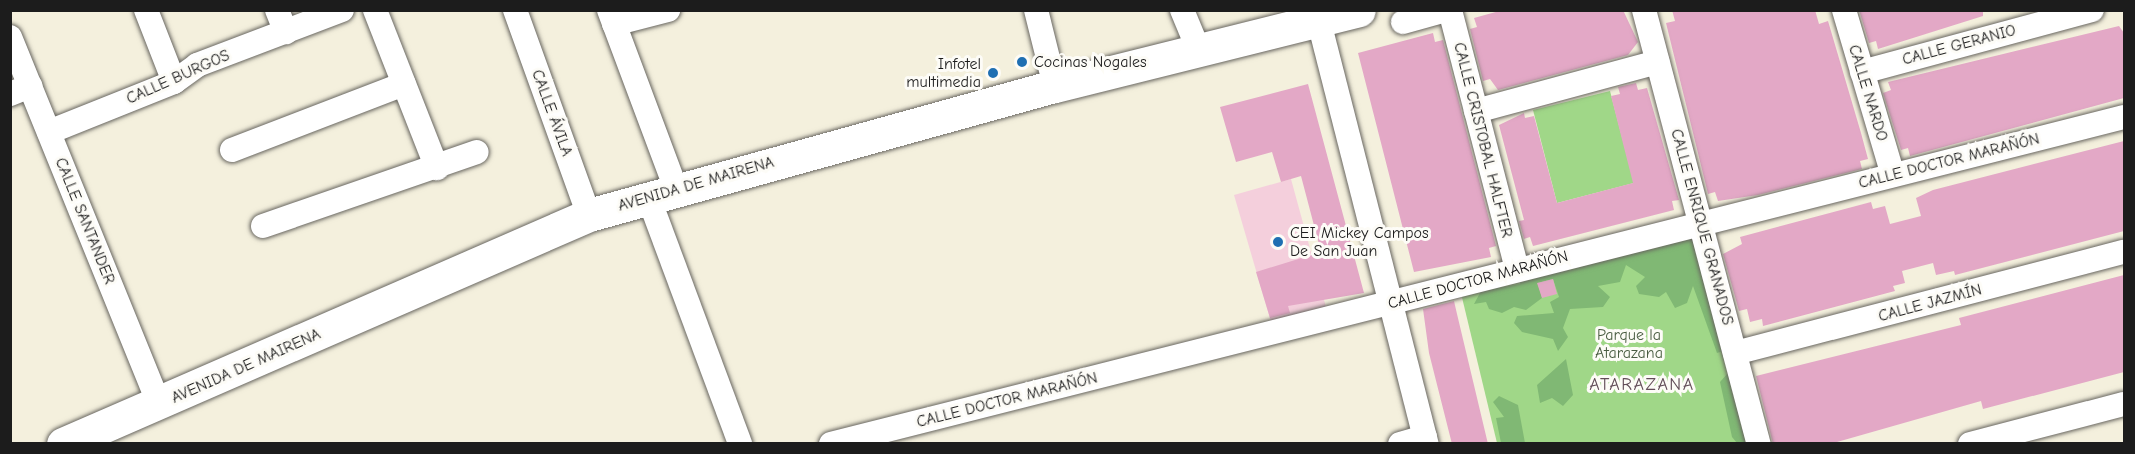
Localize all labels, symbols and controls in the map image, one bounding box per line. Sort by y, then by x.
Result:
street label: CALLE GERANIO [1900,21,2018,69]
street label: CALLE CRISTOBAL HALFTER [1449,40,1517,240]
street label: CALLE NARDO [1844,42,1892,144]
street label: CALLE BURGOS [123,46,233,108]
place label: Cocinas Nogales [1034,52,1147,72]
place label: Infotel multimedia [906,54,981,92]
marker: Cocinas Nogales [1015,55,1029,69]
marker: Infotel multimedia [986,66,1000,80]
street label: CALLE ÁVILA [527,67,577,159]
street label: CALLE ENRIQUE GRANADOS [1667,127,1737,327]
street label: CALLE DOCTOR MARAÑÓN [1857,129,2041,193]
street label: AVENIDA DE MAIRENA [616,153,776,215]
street label: CALLE SANTANDER [51,155,119,287]
place label: CEI Mickey Campos De San Juan [1290,223,1429,261]
marker: CEI Mickey Campos De San Juan [1271,235,1285,249]
street label: CALLE DOCTOR MARAÑÓN [1386,247,1570,313]
street label: CALLE JAZMÍN [1876,280,1984,326]
street label: AVENIDA DE MAIRENA [168,324,324,408]
park label: Parque la Atarazana [1595,325,1663,363]
street label: CALLE DOCTOR MARAÑÓN [915,368,1099,432]
district label: ATARAZANA [1589,374,1695,396]

